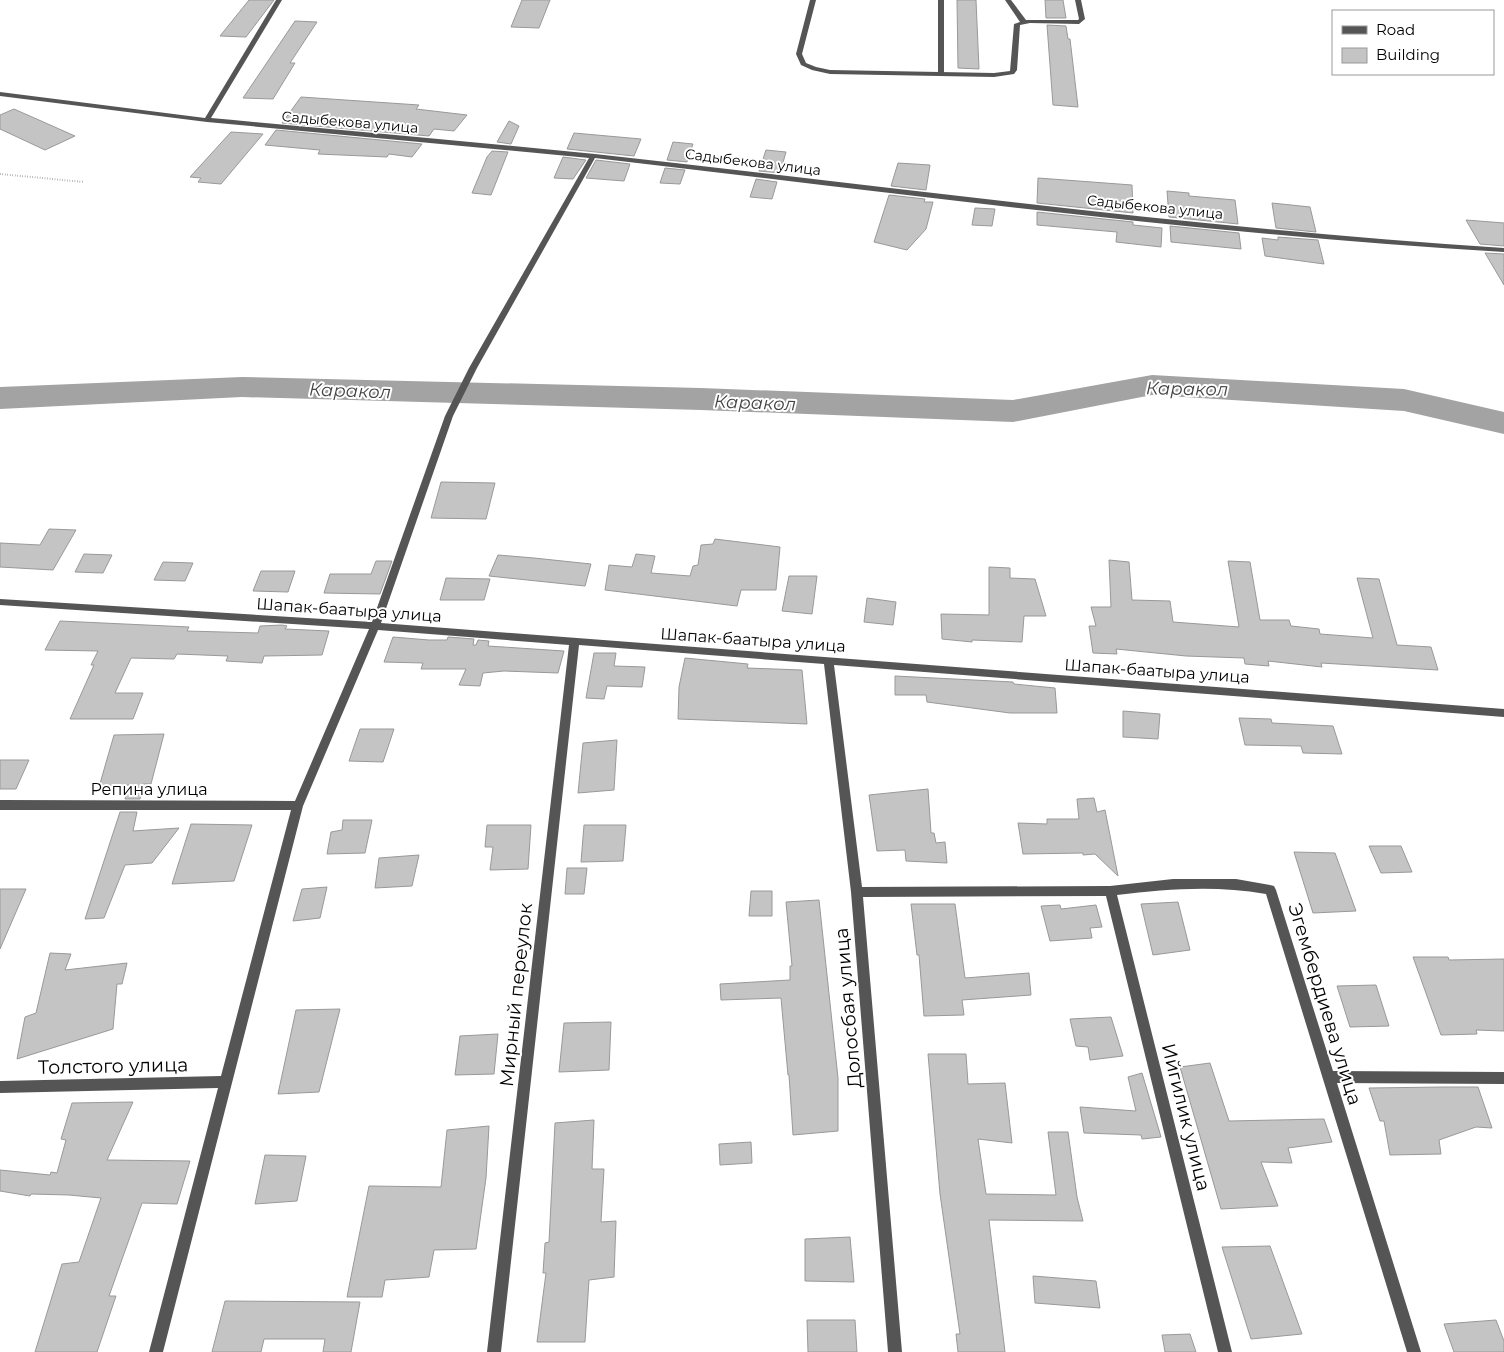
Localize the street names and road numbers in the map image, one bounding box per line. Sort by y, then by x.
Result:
street label: Садыбекова улица [281,107,419,137]
street label: Садыбекова улица [684,145,822,179]
street label: Садыбекова улица [1086,191,1224,223]
street label: Шапак-баатыра улица [256,594,442,626]
street label: Шапак-баатыра улица [660,624,846,656]
street label: Шапак-баатыра улица [1064,655,1250,687]
street label: Репина улица [90,780,208,799]
street label: Эгембердиева улица [1283,900,1367,1108]
street label: Мирный переулок [495,902,537,1088]
street label: Долосбая улица [830,927,866,1089]
street label: Ийгилик улица [1157,1041,1215,1193]
street label: Толстого улица [38,1053,188,1079]

